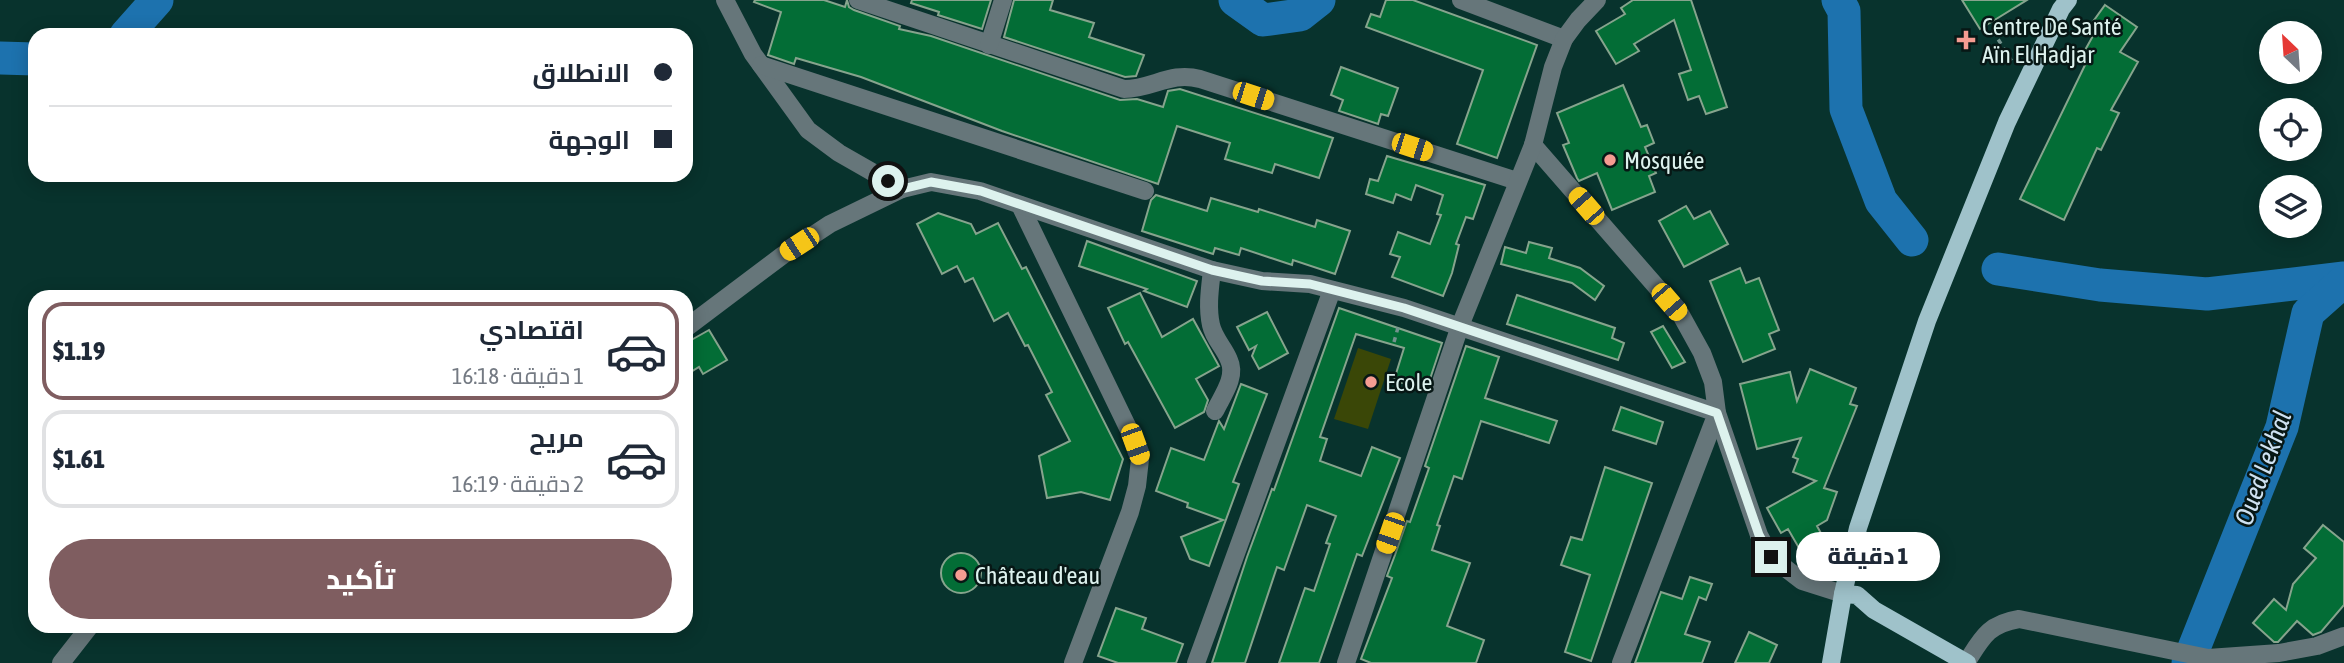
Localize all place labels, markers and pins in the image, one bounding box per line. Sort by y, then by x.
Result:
place label: Centre De Santé Aïn El Hadjar [1982,13,2122,68]
marker: Centre De Santé Aïn El Hadjar [1956,30,1976,50]
place label: Mosquée [1624,147,1704,174]
marker: Mosquée [1602,152,1618,168]
place label: Ecole [1385,369,1432,396]
marker: Ecole [1363,374,1379,390]
place label: Château d'eau [975,562,1100,589]
marker: Château d'eau [953,567,969,583]

